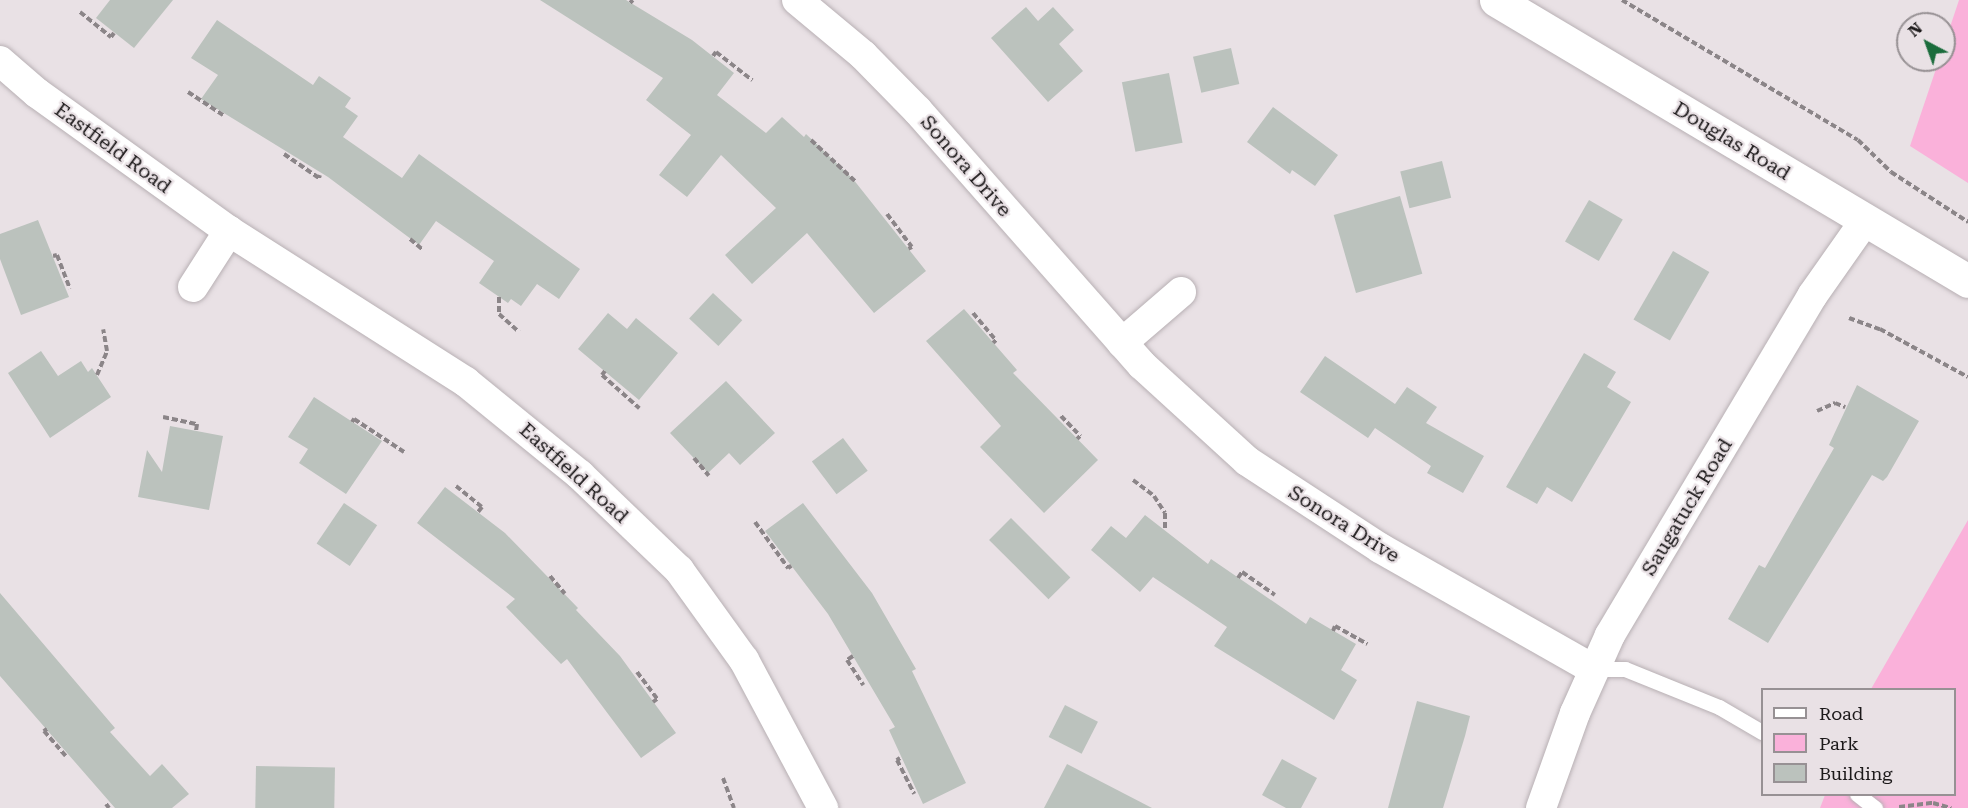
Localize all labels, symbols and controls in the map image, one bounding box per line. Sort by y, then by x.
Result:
north arrow [1896,12,1956,72]
text: N [1904,18,1926,41]
street label: Douglas Road [1669,97,1795,185]
street label: Eastfield Road [50,98,176,198]
street label: Sonora Drive [915,110,1017,222]
street label: Eastfield Road [515,418,633,528]
street label: Saugatuck Road [1637,434,1737,580]
street label: Sonora Drive [1284,480,1404,568]
legend [1761,688,1956,796]
text: Road [1819,703,1863,724]
text: Park [1819,733,1859,754]
text: Building [1819,763,1893,784]

